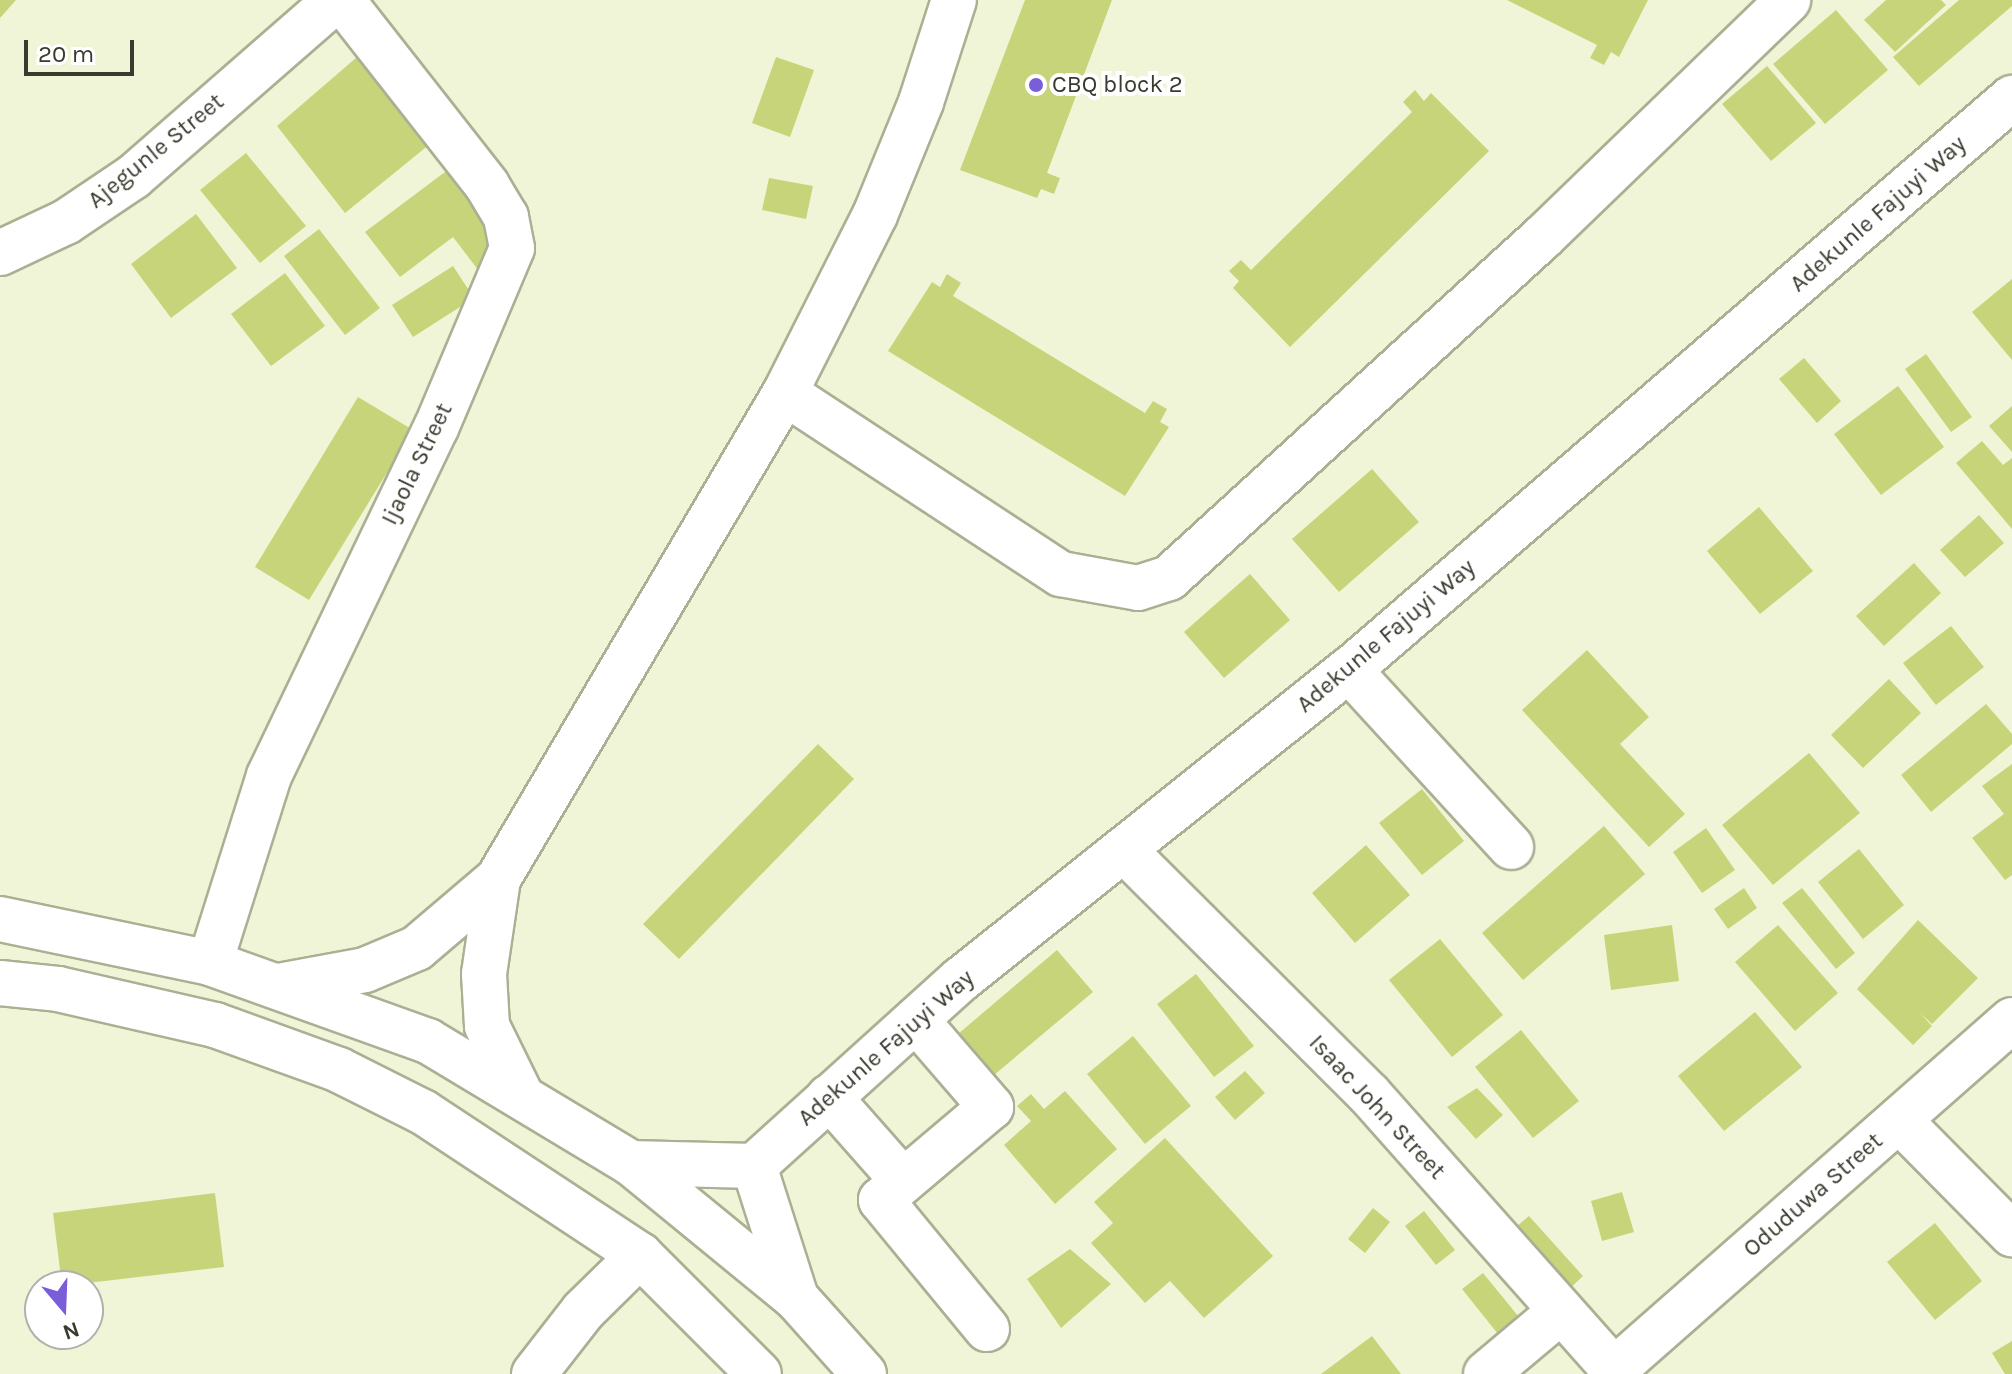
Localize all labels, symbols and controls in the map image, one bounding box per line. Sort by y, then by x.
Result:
scale bar [28,24,138,74]
text: 20 m [38,40,94,68]
place label: CBQ block 2 [1052,71,1183,99]
marker: CBQ block 2 [1027,76,1045,94]
street label: Ajegunle Street [82,87,230,215]
street label: Adekunle Fajuyi Way [1784,130,1972,298]
street label: Ijaola Street [375,398,459,530]
street label: Adekunle Fajuyi Way [1291,553,1481,719]
street label: Adekunle Fajuyi Way [792,964,980,1132]
street label: Isaac John Street [1303,1029,1451,1185]
street label: Oduduwa Street [1737,1127,1889,1263]
north arrow [24,1270,104,1350]
text: N [59,1316,83,1346]

